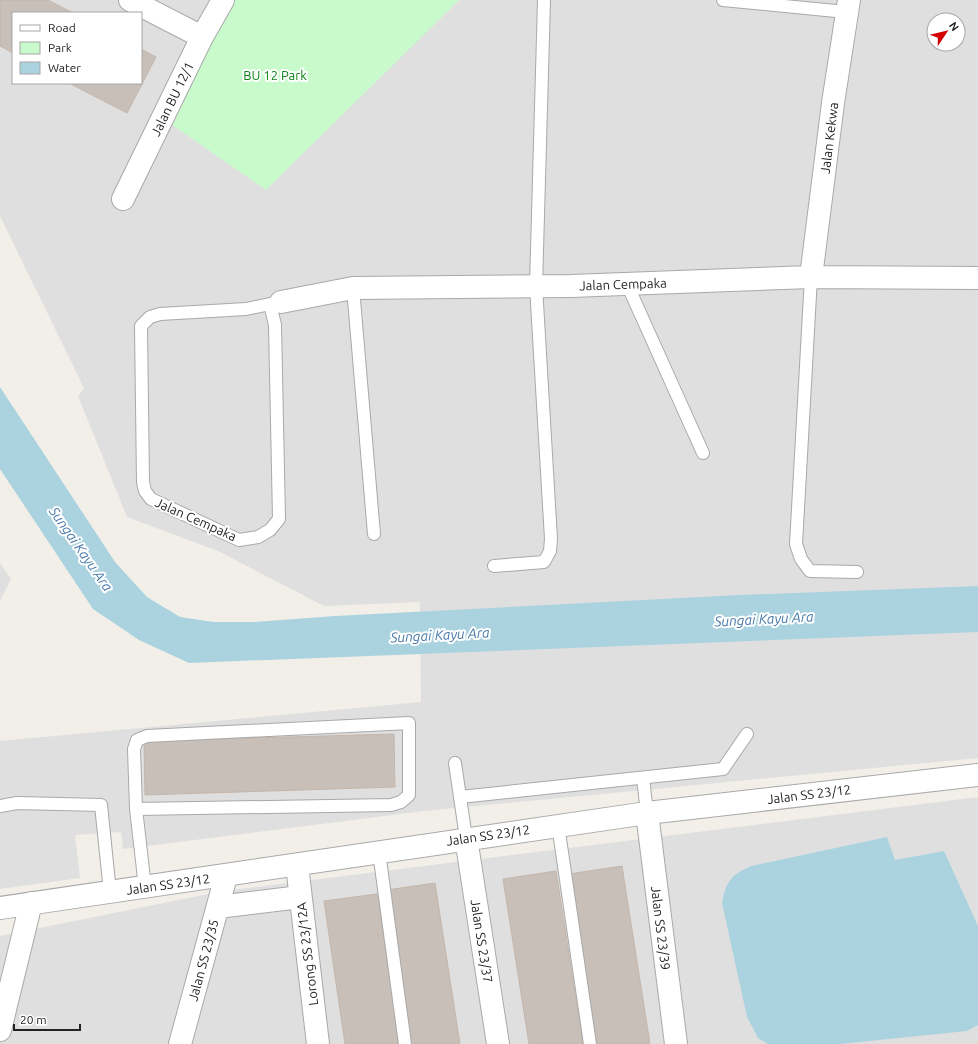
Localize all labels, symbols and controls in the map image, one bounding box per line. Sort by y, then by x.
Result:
legend [12,12,142,84]
north arrow [926,12,966,52]
text: N [947,19,961,33]
text: Road [48,21,76,34]
text: Park [48,41,72,54]
street label: Jalan BU 12/1 [148,60,196,138]
text: Water [48,61,81,74]
park label: BU 12 Park [243,68,307,82]
street label: Jalan Kekwa [818,101,840,175]
street label: Jalan Cempaka [579,275,667,293]
street label: Jalan Cempaka [153,495,239,543]
water label: Sungai Kayu Ara [45,503,116,595]
water label: Sungai Kayu Ara [713,608,814,630]
water label: Sungai Kayu Ara [389,624,490,646]
street label: Jalan SS 23/12 [766,782,852,806]
street label: Jalan SS 23/12 [445,822,531,848]
street label: Jalan SS 23/12 [125,871,211,897]
street label: Jalan SS 23/39 [649,885,673,971]
street label: Jalan SS 23/37 [468,898,496,984]
street label: Lorong SS 23/12A [294,901,320,1006]
street label: Jalan SS 23/35 [185,917,221,1003]
scale bar [14,1006,80,1032]
text: 20 m [20,1013,47,1026]

